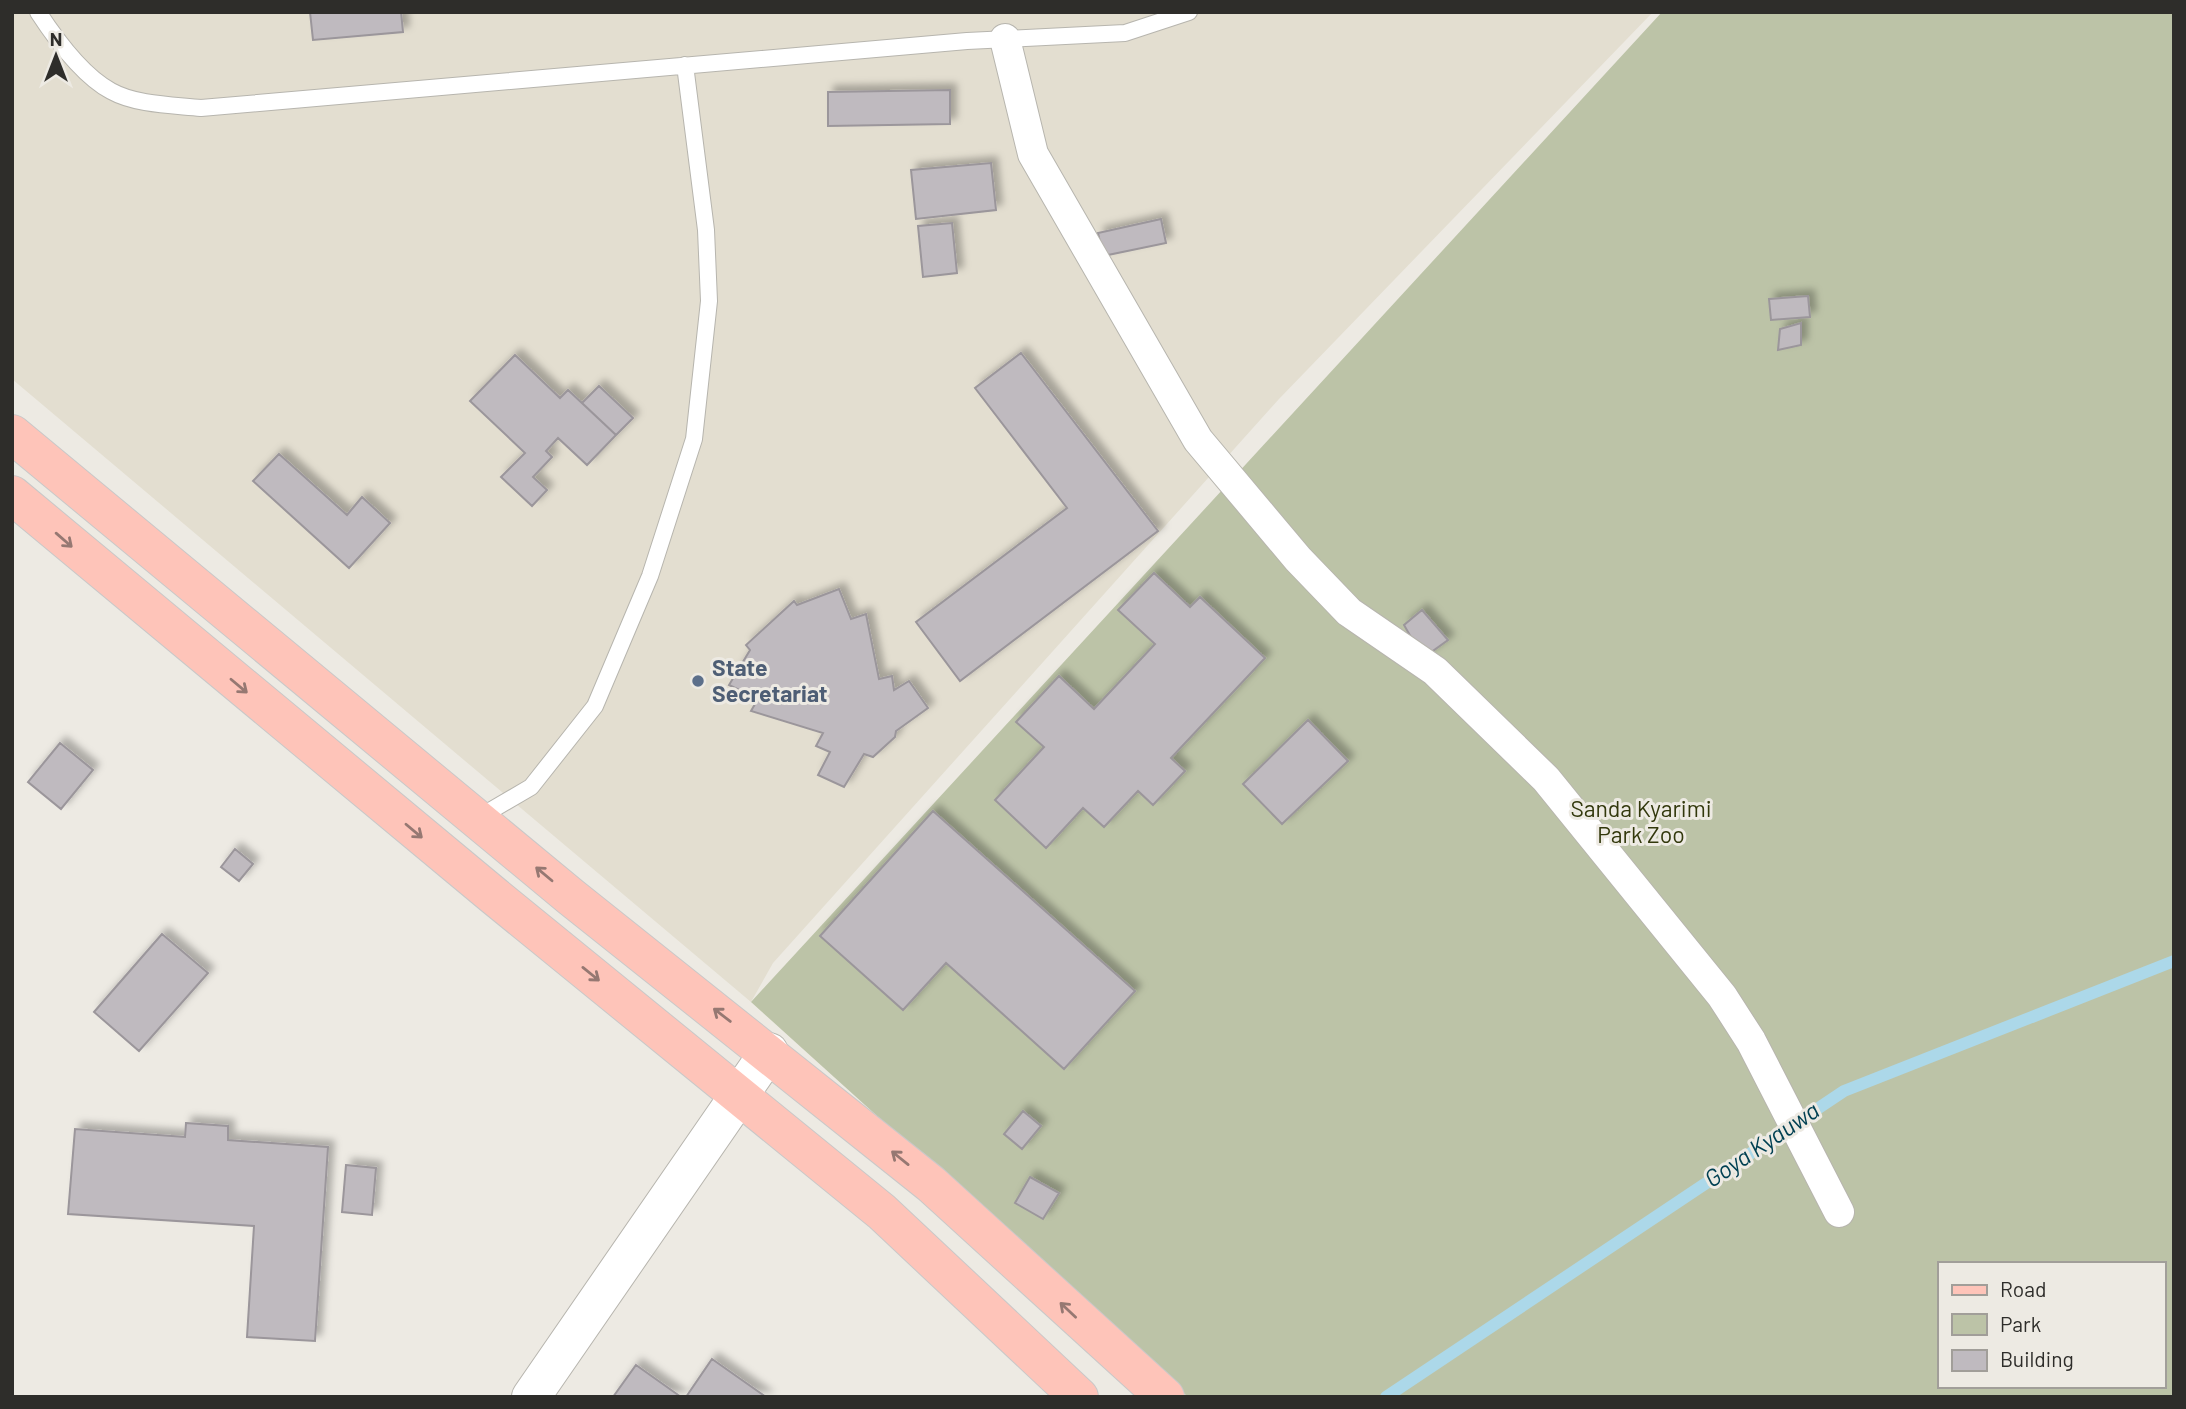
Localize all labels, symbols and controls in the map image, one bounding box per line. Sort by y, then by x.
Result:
north arrow [21,21,91,91]
text: N [50,27,62,50]
one-way arrow [55,532,73,548]
place label: State Secretariat [712,653,828,707]
marker: State Secretariat [690,673,706,689]
one-way arrow [229,678,247,694]
park label: Sanda Kyarimi Park Zoo [1570,794,1712,848]
one-way arrow [405,822,423,838]
one-way arrow [536,866,554,882]
one-way arrow [581,966,599,982]
one-way arrow [714,1008,732,1023]
water label: Goya Kyauwa [1698,1095,1824,1193]
one-way arrow [891,1150,909,1166]
legend [1938,1262,2165,1388]
text: Road [2000,1276,2046,1301]
one-way arrow [1060,1302,1077,1319]
text: Park [2000,1311,2041,1336]
text: Building [2000,1346,2074,1371]

